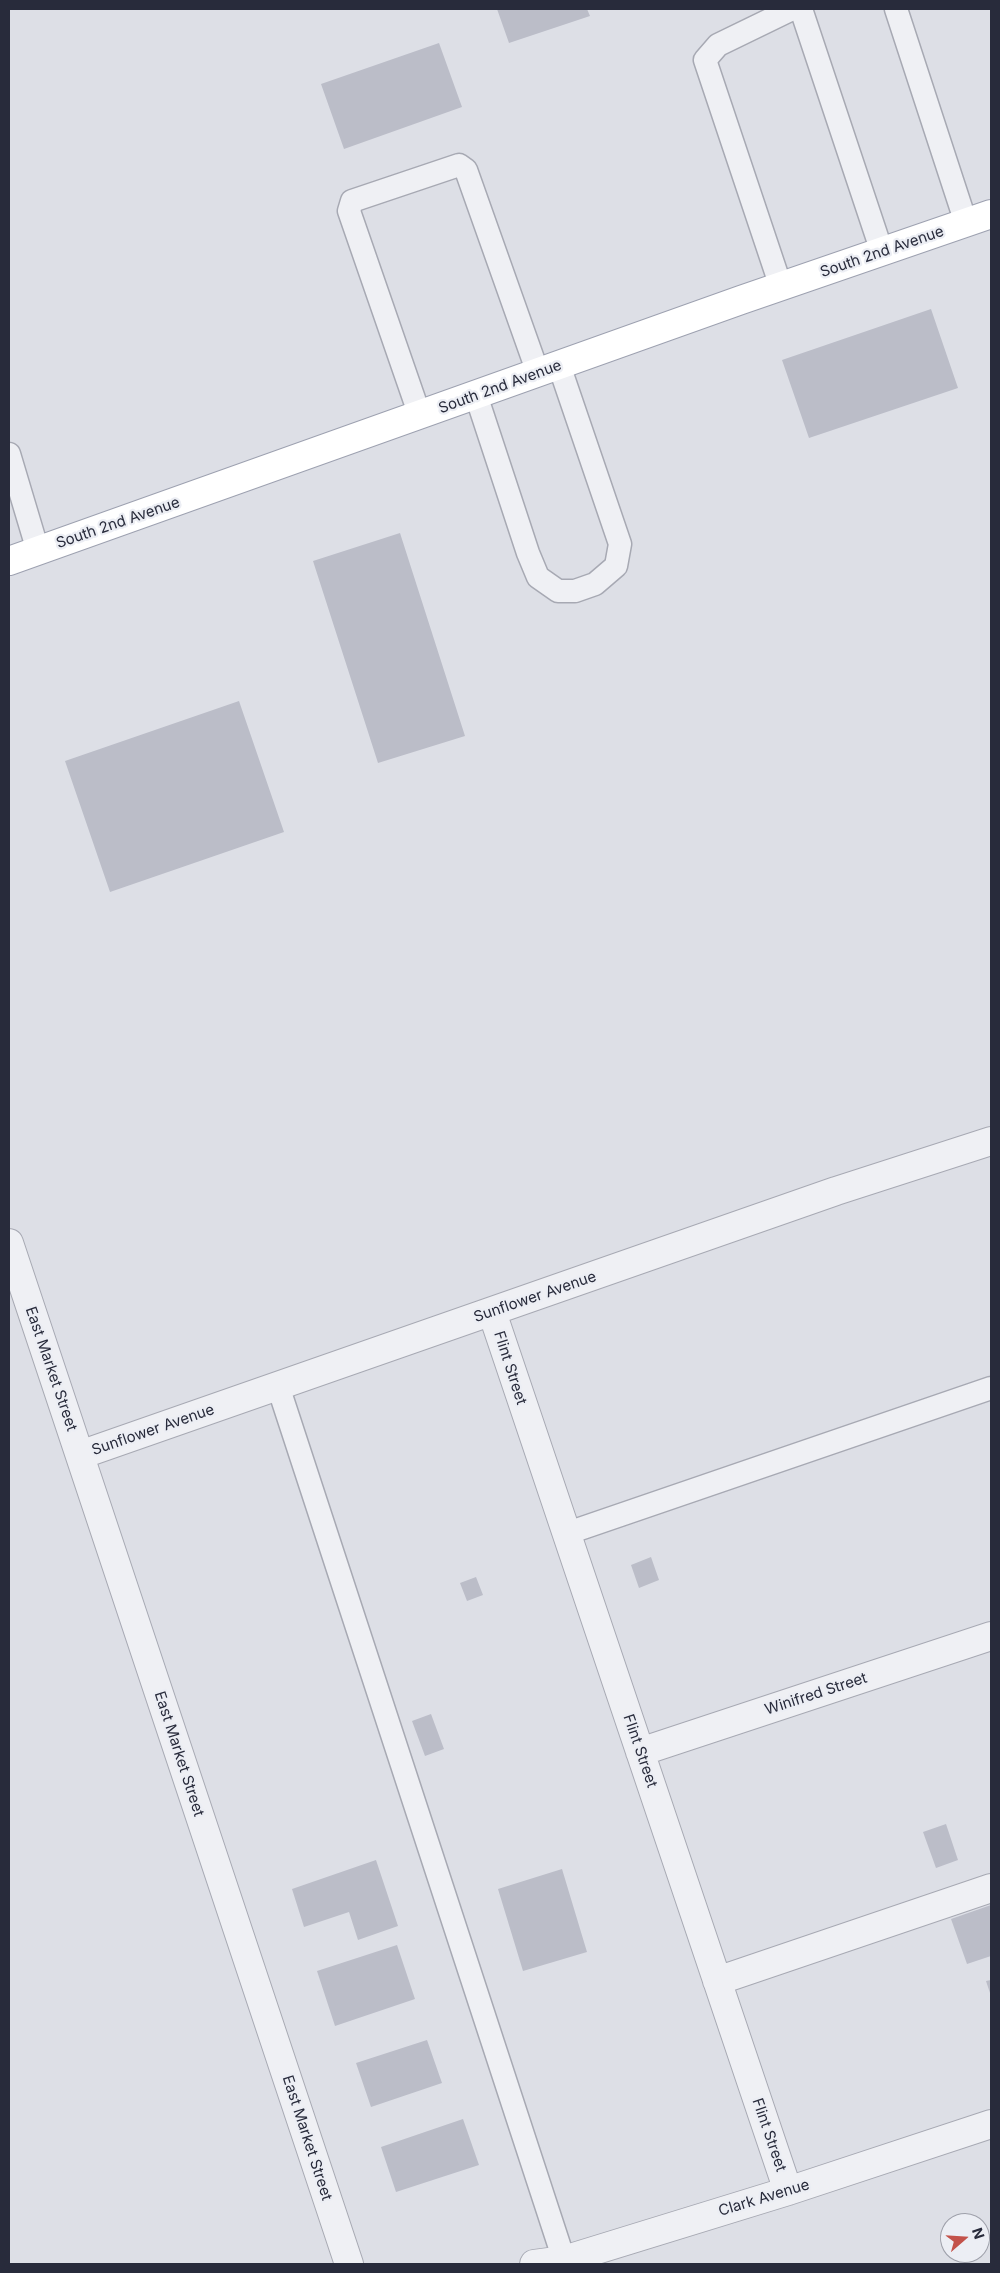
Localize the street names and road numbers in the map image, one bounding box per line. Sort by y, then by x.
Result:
street label: South 2nd Avenue [818,222,946,282]
street label: South 2nd Avenue [436,356,564,418]
street label: South 2nd Avenue [54,493,182,553]
street label: Sunflower Avenue [471,1268,599,1326]
street label: East Market Street [21,1304,81,1434]
street label: Flint Street [490,1329,530,1407]
street label: Sunflower Avenue [89,1401,217,1459]
street label: Winifred Street [763,1669,869,1719]
street label: East Market Street [150,1689,208,1819]
street label: Flint Street [619,1712,661,1790]
street label: East Market Street [278,2073,336,2203]
street label: Flint Street [748,2096,790,2174]
street label: Clark Avenue [716,2176,812,2220]

